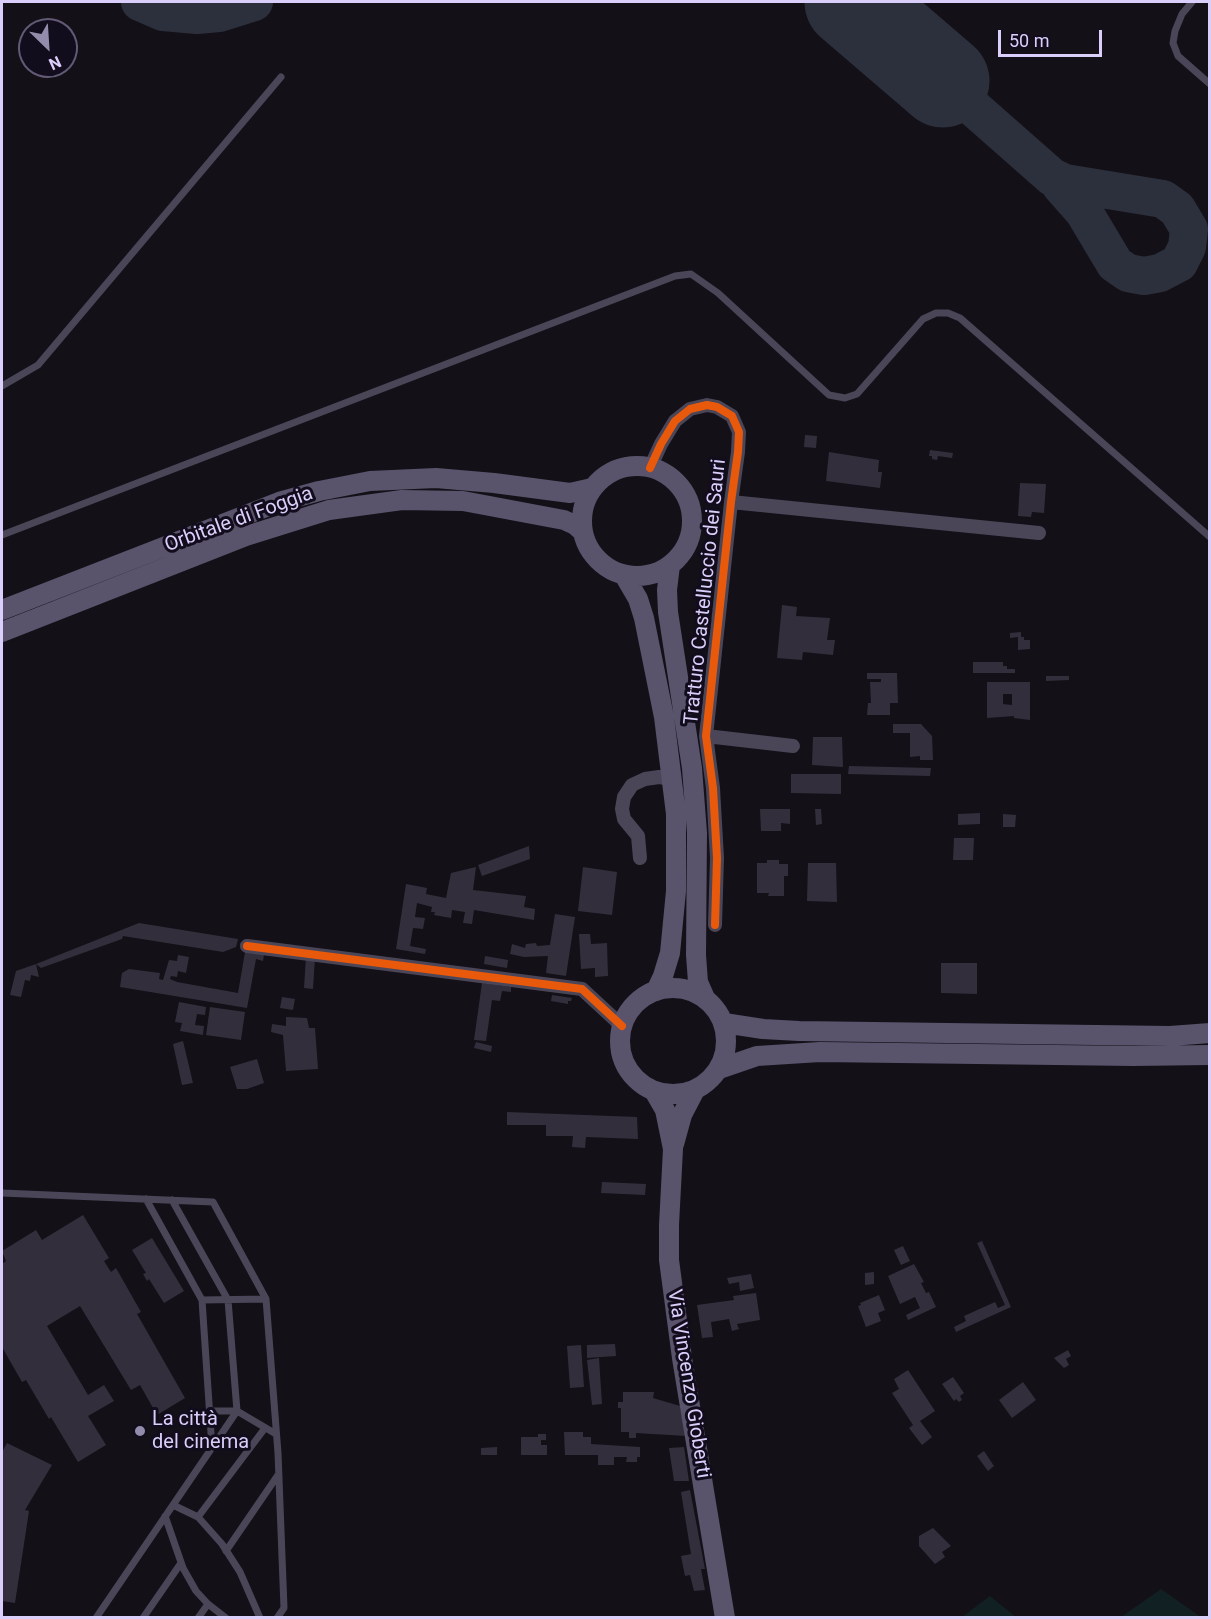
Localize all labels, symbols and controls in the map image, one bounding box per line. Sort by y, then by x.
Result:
north arrow [18,18,78,78]
scale bar [1001,18,1104,56]
text: 50 m [1009,30,1049,51]
text: N [46,52,64,74]
street label: Tratturo Castelluccio dei Sauri [680,458,732,726]
street label: Orbitale di Foggia [162,482,316,558]
street label: Via Vincenzo Gioberti [661,1288,715,1480]
place label: La città del cinema [152,1408,249,1455]
marker: La città del cinema [133,1424,147,1438]

